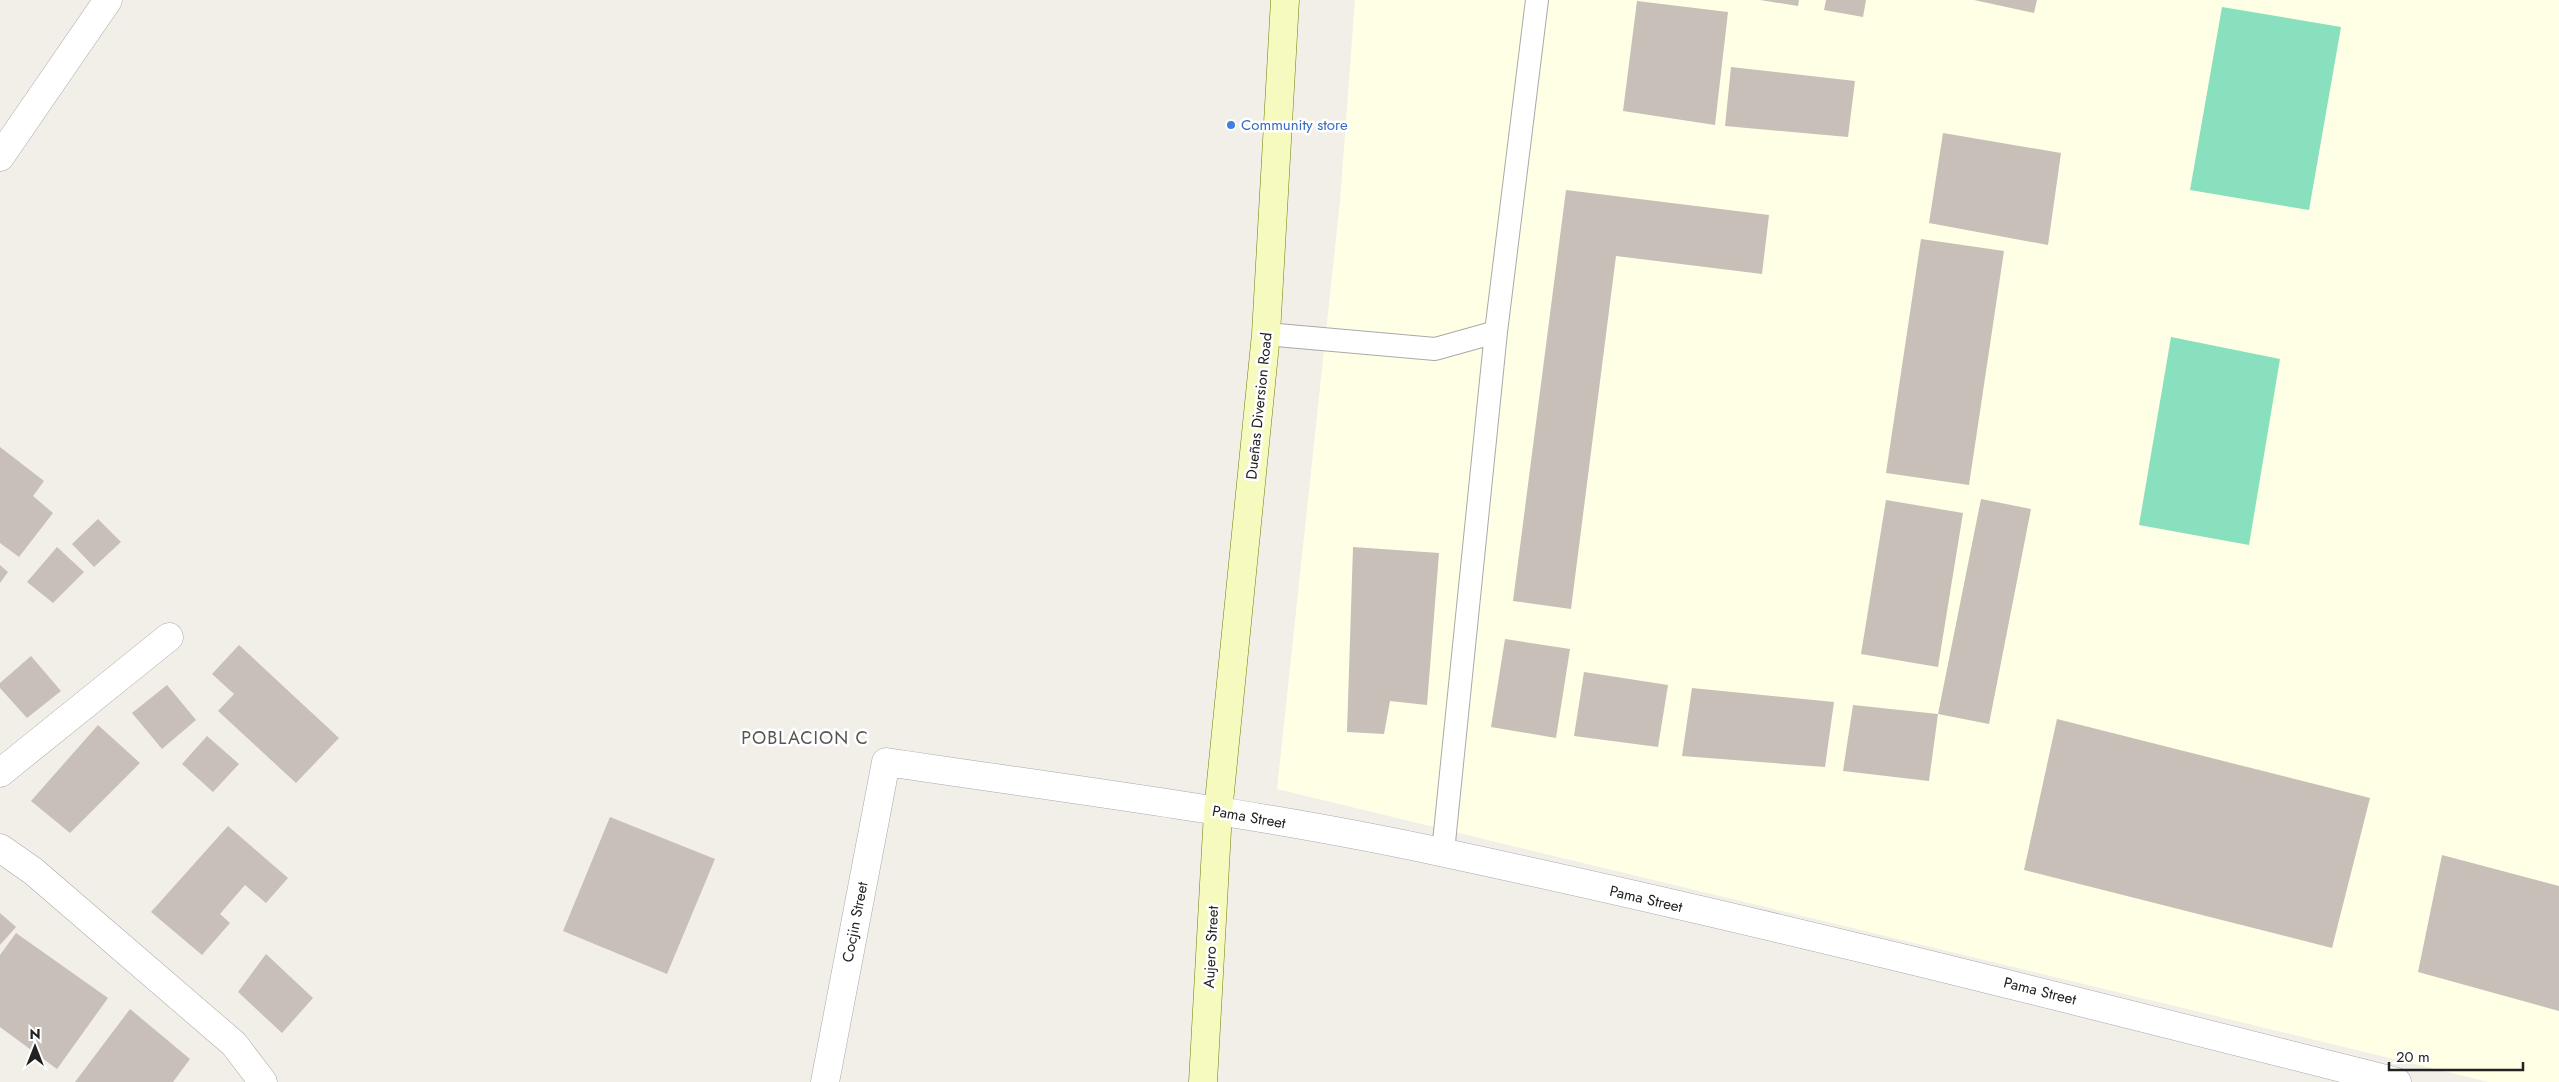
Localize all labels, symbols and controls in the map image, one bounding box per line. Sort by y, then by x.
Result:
place label: Community store [1241,114,1348,136]
marker: Community store [1225,119,1237,131]
street label: Dueñas Diversion Road [1240,331,1278,481]
district label: POBLACION C [741,725,869,751]
street label: Pama Street [1211,800,1288,834]
street label: Cocjin Street [836,880,874,964]
street label: Pama Street [1607,880,1685,918]
street label: Aujero Street [1198,905,1224,989]
street label: Pama Street [2001,971,2079,1011]
north arrow [10,1022,60,1072]
text: N [29,1024,41,1044]
scale bar [2389,1040,2523,1072]
text: 20 m [2396,1046,2430,1068]

